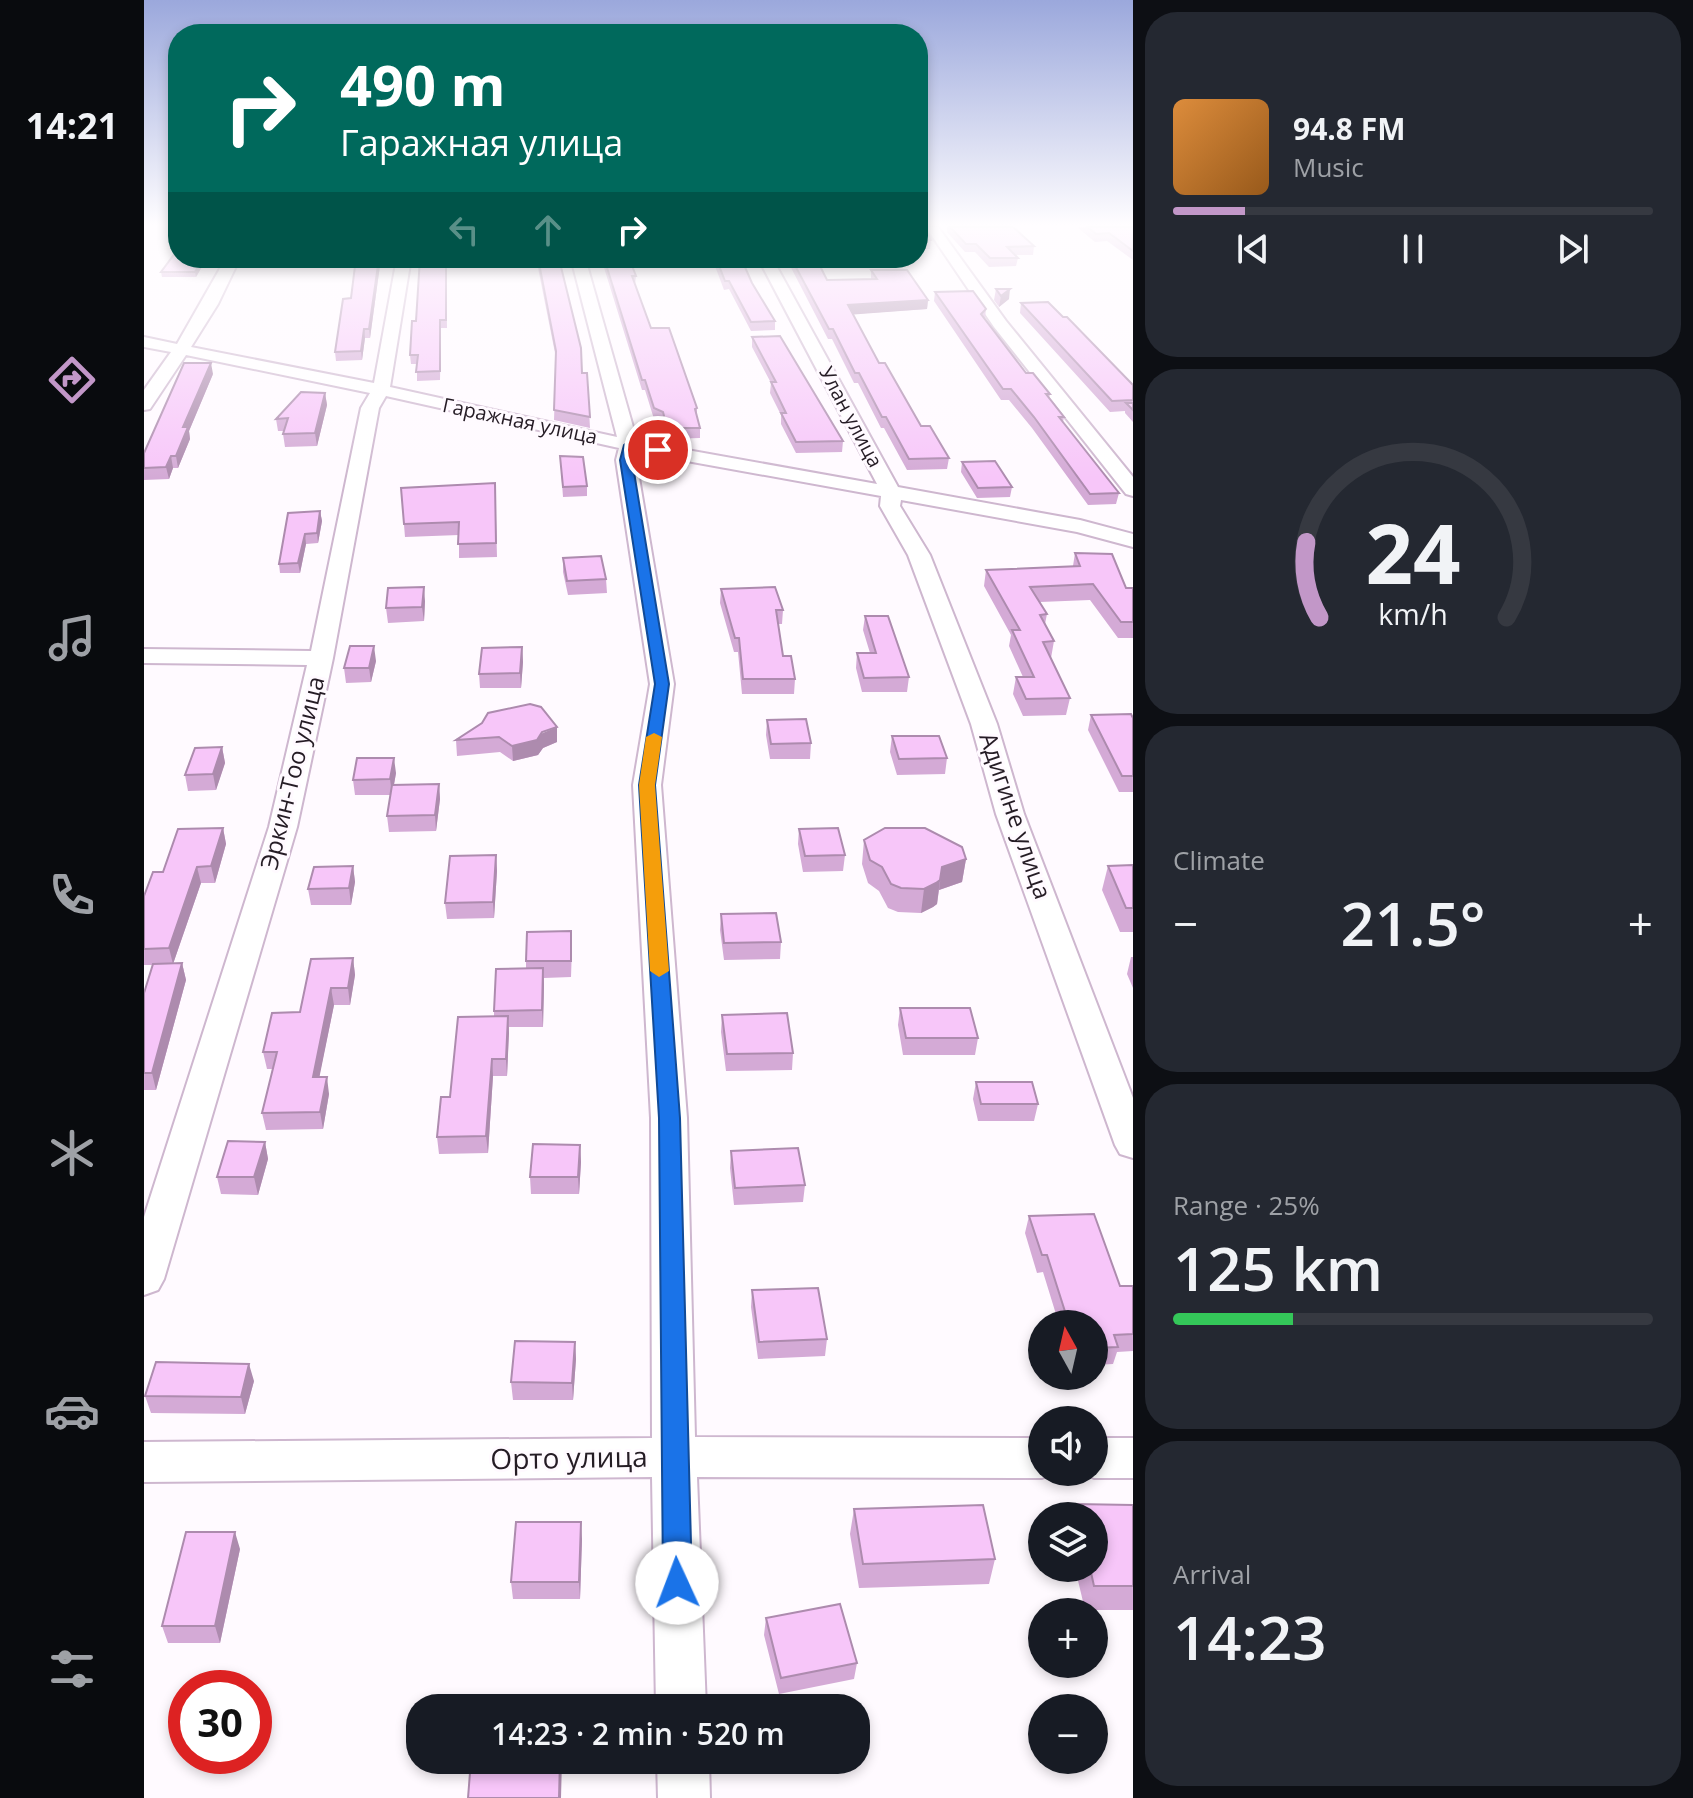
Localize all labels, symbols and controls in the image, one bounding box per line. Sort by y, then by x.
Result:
text: 490 m [340,46,506,122]
icon: right [208,56,312,160]
text: 14:21 [26,101,118,150]
text: 94.8 FM [1293,108,1406,149]
text: Гаражная улица [340,118,623,167]
text: Music [1293,149,1364,185]
icon: left [442,208,486,252]
icon: ahead [526,208,570,252]
icon: right [610,208,654,252]
icon: previous [1231,227,1275,271]
icon: pause [1391,227,1435,271]
icon: next [1551,227,1595,271]
icon: directions [44,352,100,408]
street label: Улан улица [814,362,889,472]
street label: Гаражная улица [440,391,600,450]
pin [624,416,692,484]
icon: arrive [636,428,680,472]
text: 24 [1365,494,1461,607]
text: km/h [1378,594,1448,633]
icon: music [44,610,100,666]
street label: Эркин-Тоо улица [252,673,332,873]
street label: Адигине улица [972,728,1060,903]
text: Climate [1173,842,1265,878]
icon: phone [44,867,100,923]
text: 21.5° [1340,882,1486,964]
text: − [1173,893,1198,953]
text: + [1628,893,1653,953]
icon: climate [44,1125,100,1181]
text: Range · 25% [1173,1187,1320,1223]
text: 125 km [1173,1227,1383,1309]
north arrow [1028,1310,1108,1390]
map controls [1028,1310,1108,1774]
icon: car [44,1383,100,1439]
button: sound [1028,1406,1108,1486]
street label: Орто улица [490,1437,648,1477]
button: layers [1028,1502,1108,1582]
position arrow [635,1541,719,1625]
text: Arrival [1173,1556,1251,1592]
text: 14:23 [1173,1596,1327,1678]
button: + [1028,1598,1108,1678]
icon: filters [44,1641,100,1697]
speed limit sign: 30 [168,1670,272,1774]
button: − [1028,1694,1108,1774]
text: 14:23 · 2 min · 520 m [491,1713,785,1754]

